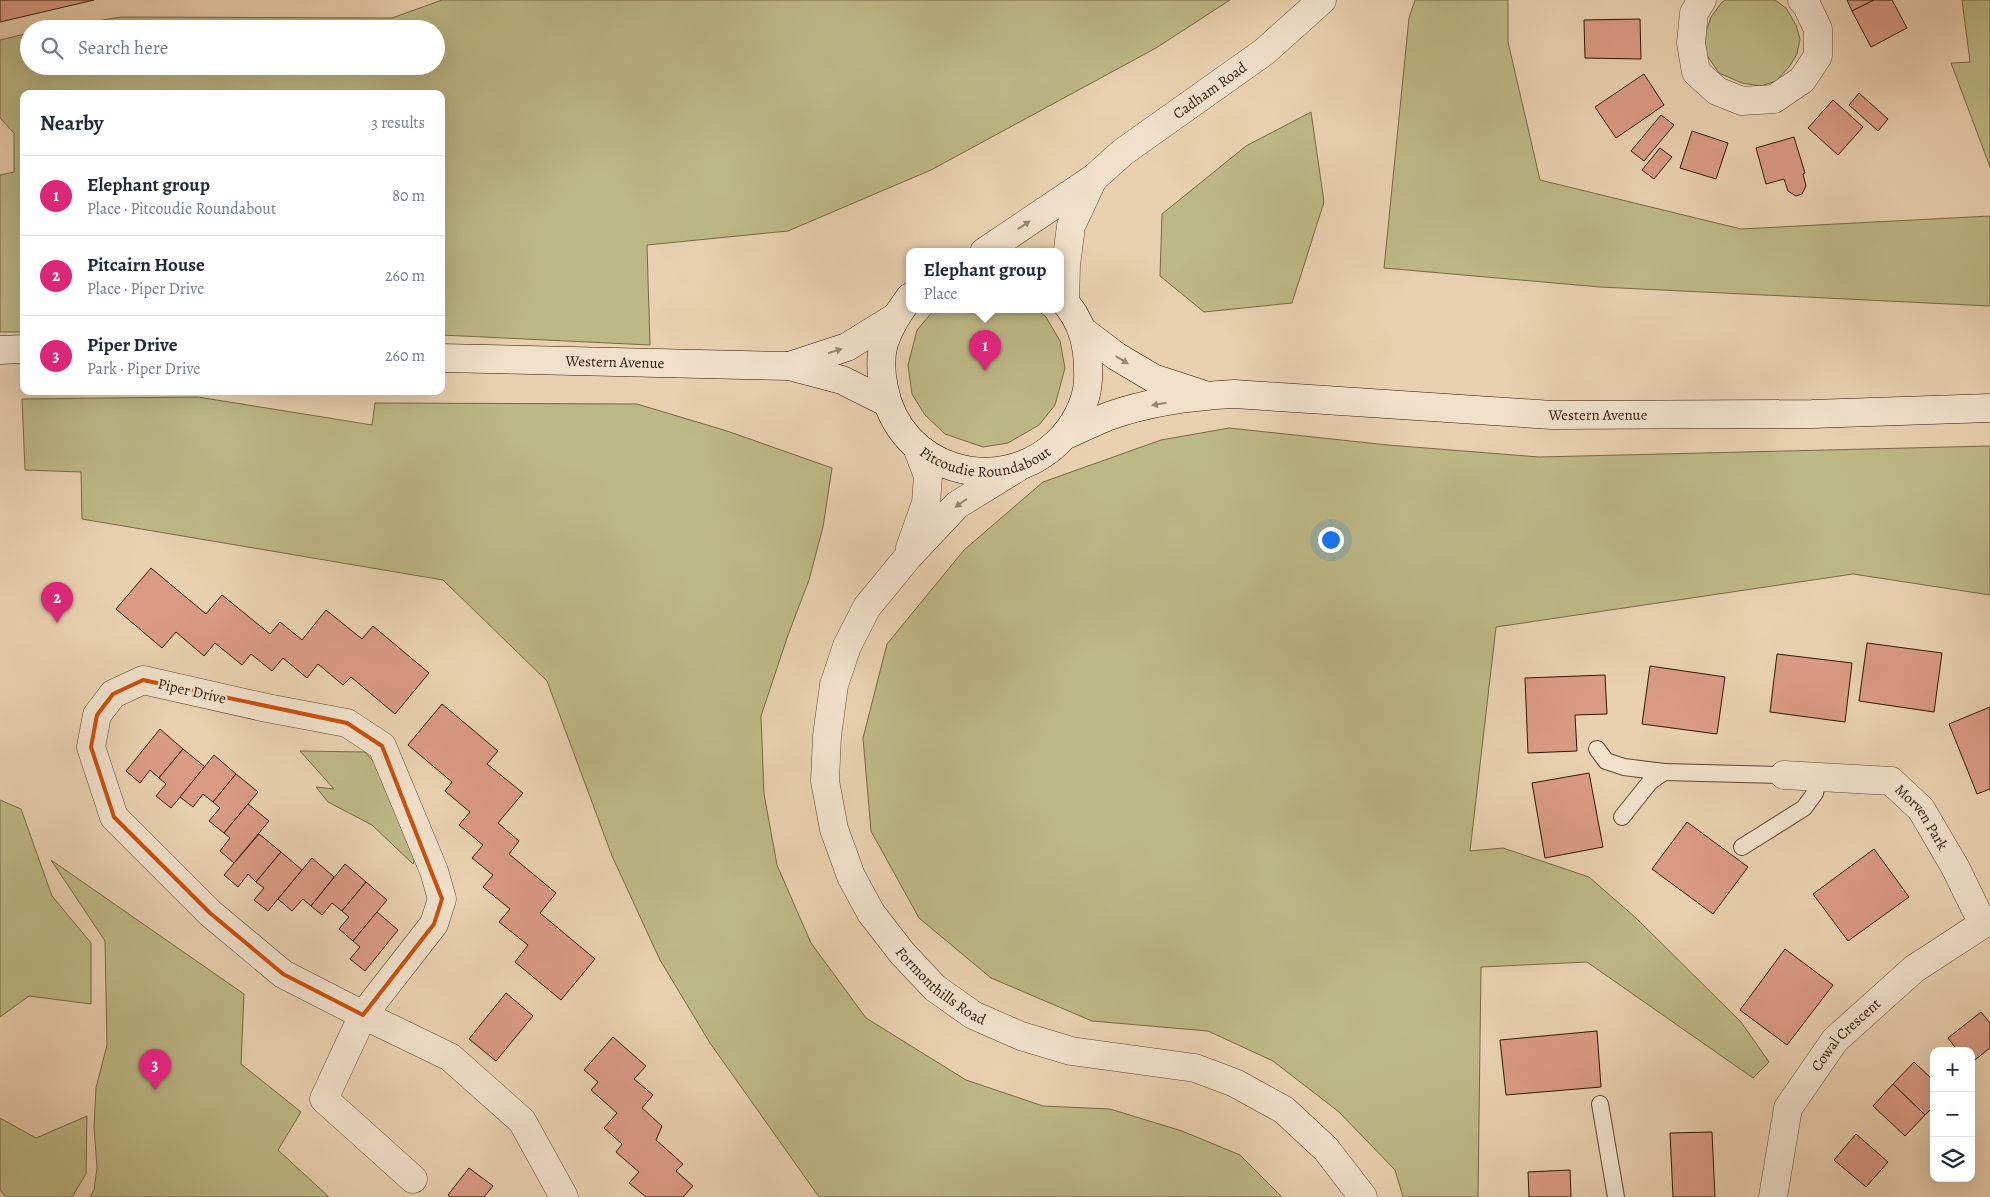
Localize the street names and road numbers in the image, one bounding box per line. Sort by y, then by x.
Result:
street label: Cadham Road [1169,57,1252,123]
street label: Western Avenue [564,351,665,373]
street label: Western Avenue [1547,405,1648,425]
street label: Pitcoudie Roundabout [917,437,1053,455]
street label: Piper Drive [156,673,228,709]
street label: Morven Park [1890,780,1953,854]
street label: Formonthills Road [891,943,990,1030]
street label: Cowal Crescent [1806,994,1885,1075]

